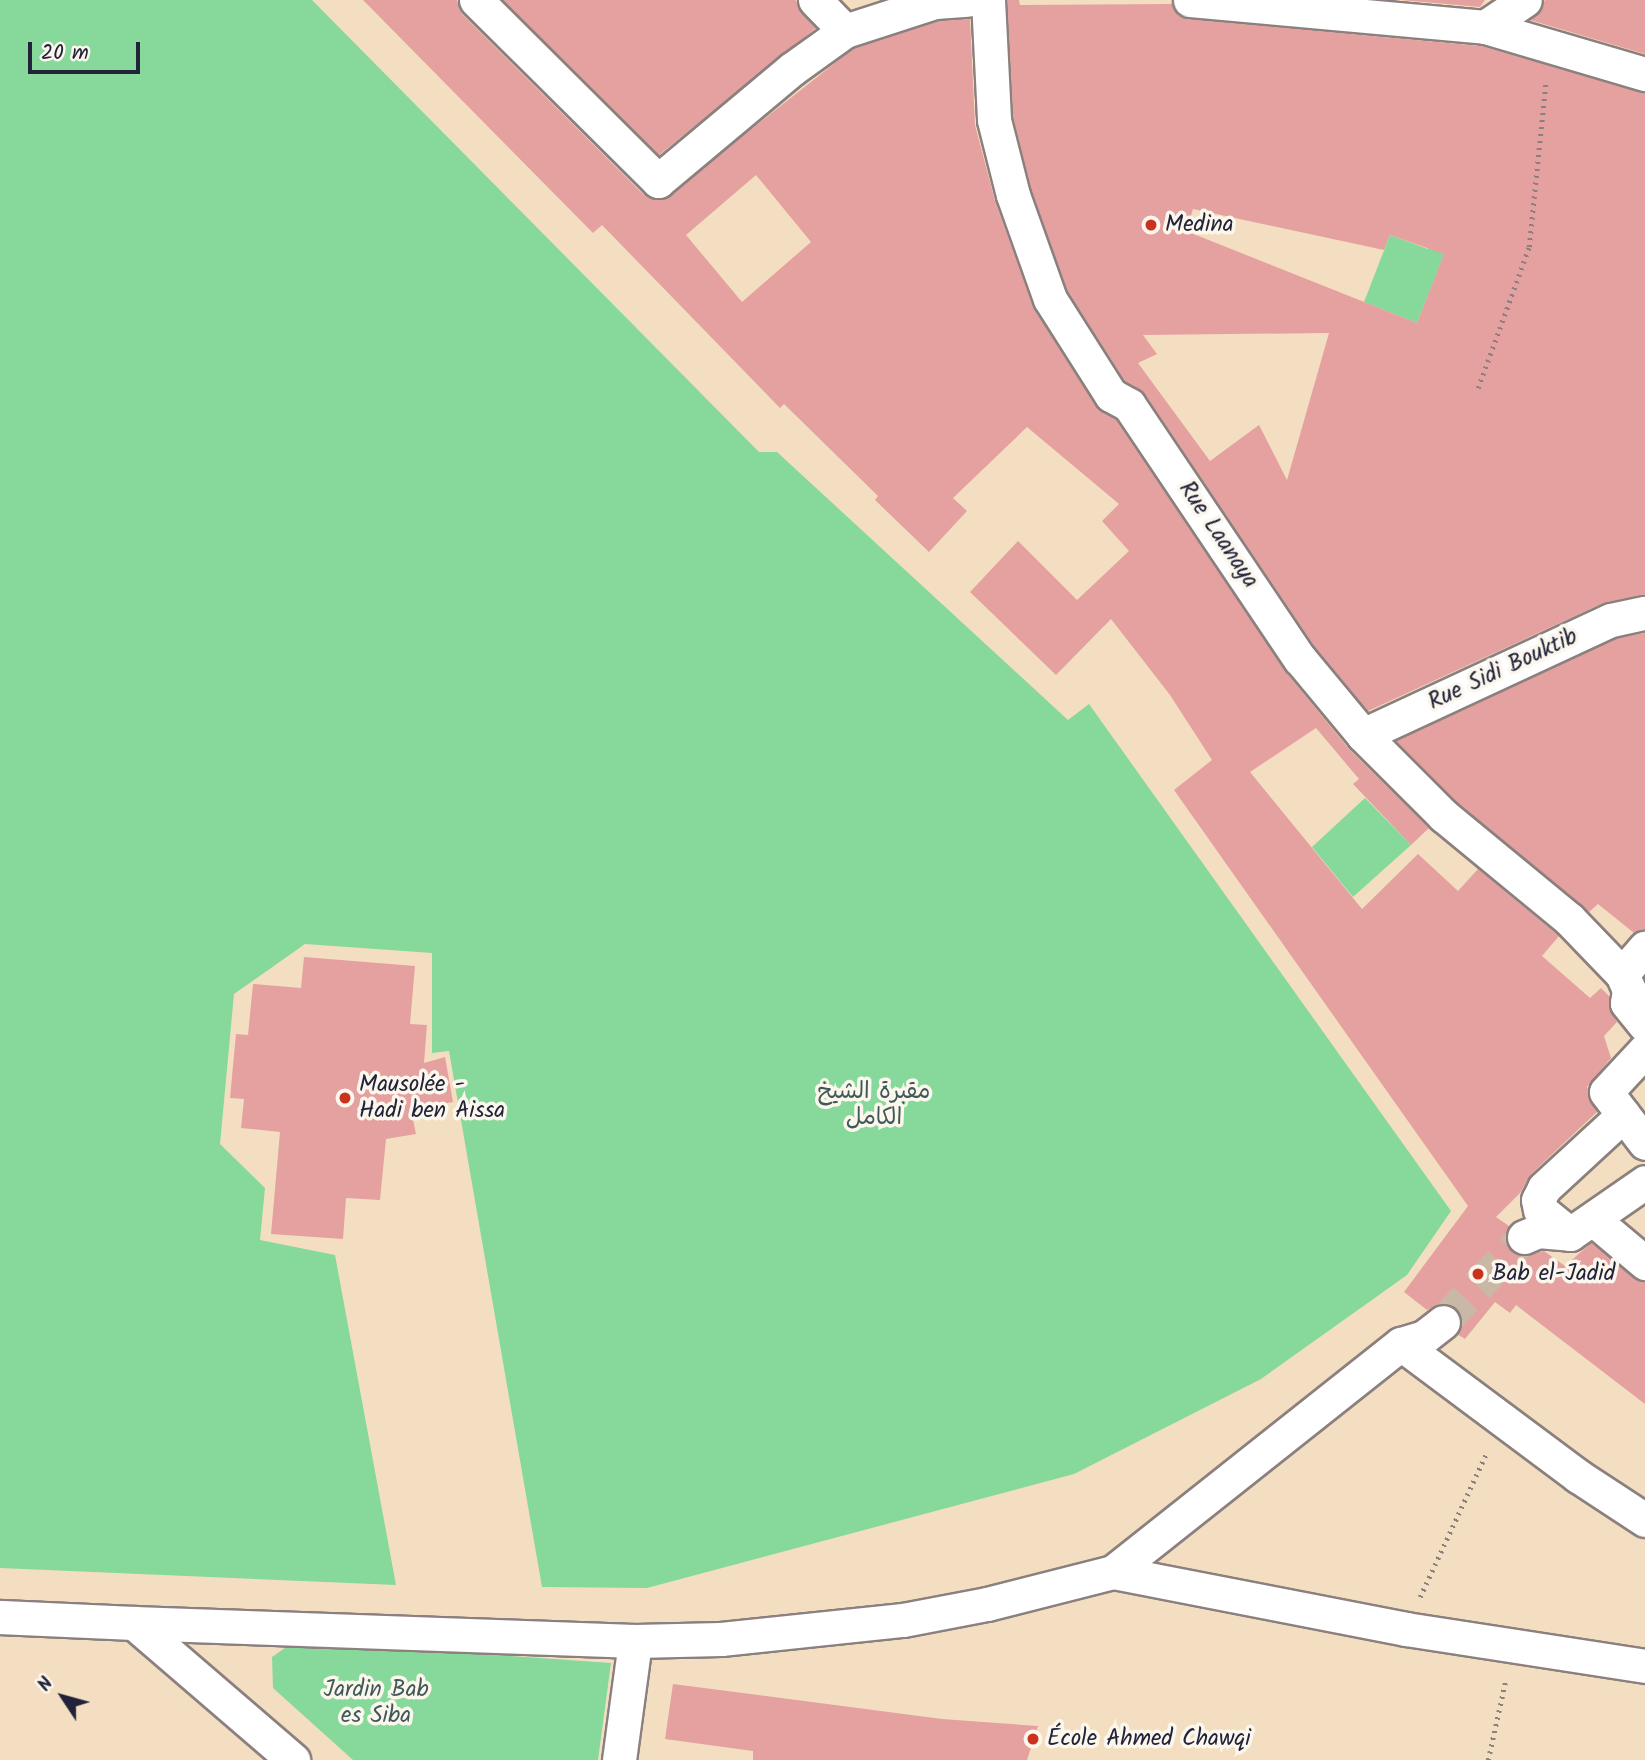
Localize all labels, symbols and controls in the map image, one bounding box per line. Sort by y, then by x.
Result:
scale bar [32,28,144,72]
text: 20 m [41,37,89,70]
place label: Medina [1165,211,1233,239]
marker: Medina [1143,217,1159,233]
street label: Rue Laanaya [1172,476,1264,594]
street label: Rue Sidi Bouktib [1424,623,1582,717]
place label: Mausolée - Hadi ben Aissa [359,1071,505,1125]
park label: مقبرة الشيخ الكامل [818,1078,930,1132]
marker: Mausolée - Hadi ben Aissa [337,1090,353,1106]
place label: Bab el-Jadid [1492,1260,1615,1288]
marker: Bab el-Jadid [1470,1266,1486,1282]
north arrow [28,1662,98,1732]
text: N [30,1671,62,1698]
park label: Jardin Bab es Siba [323,1676,429,1730]
place label: École Ahmed Chawqi [1047,1725,1251,1753]
marker: École Ahmed Chawqi [1025,1731,1041,1747]

